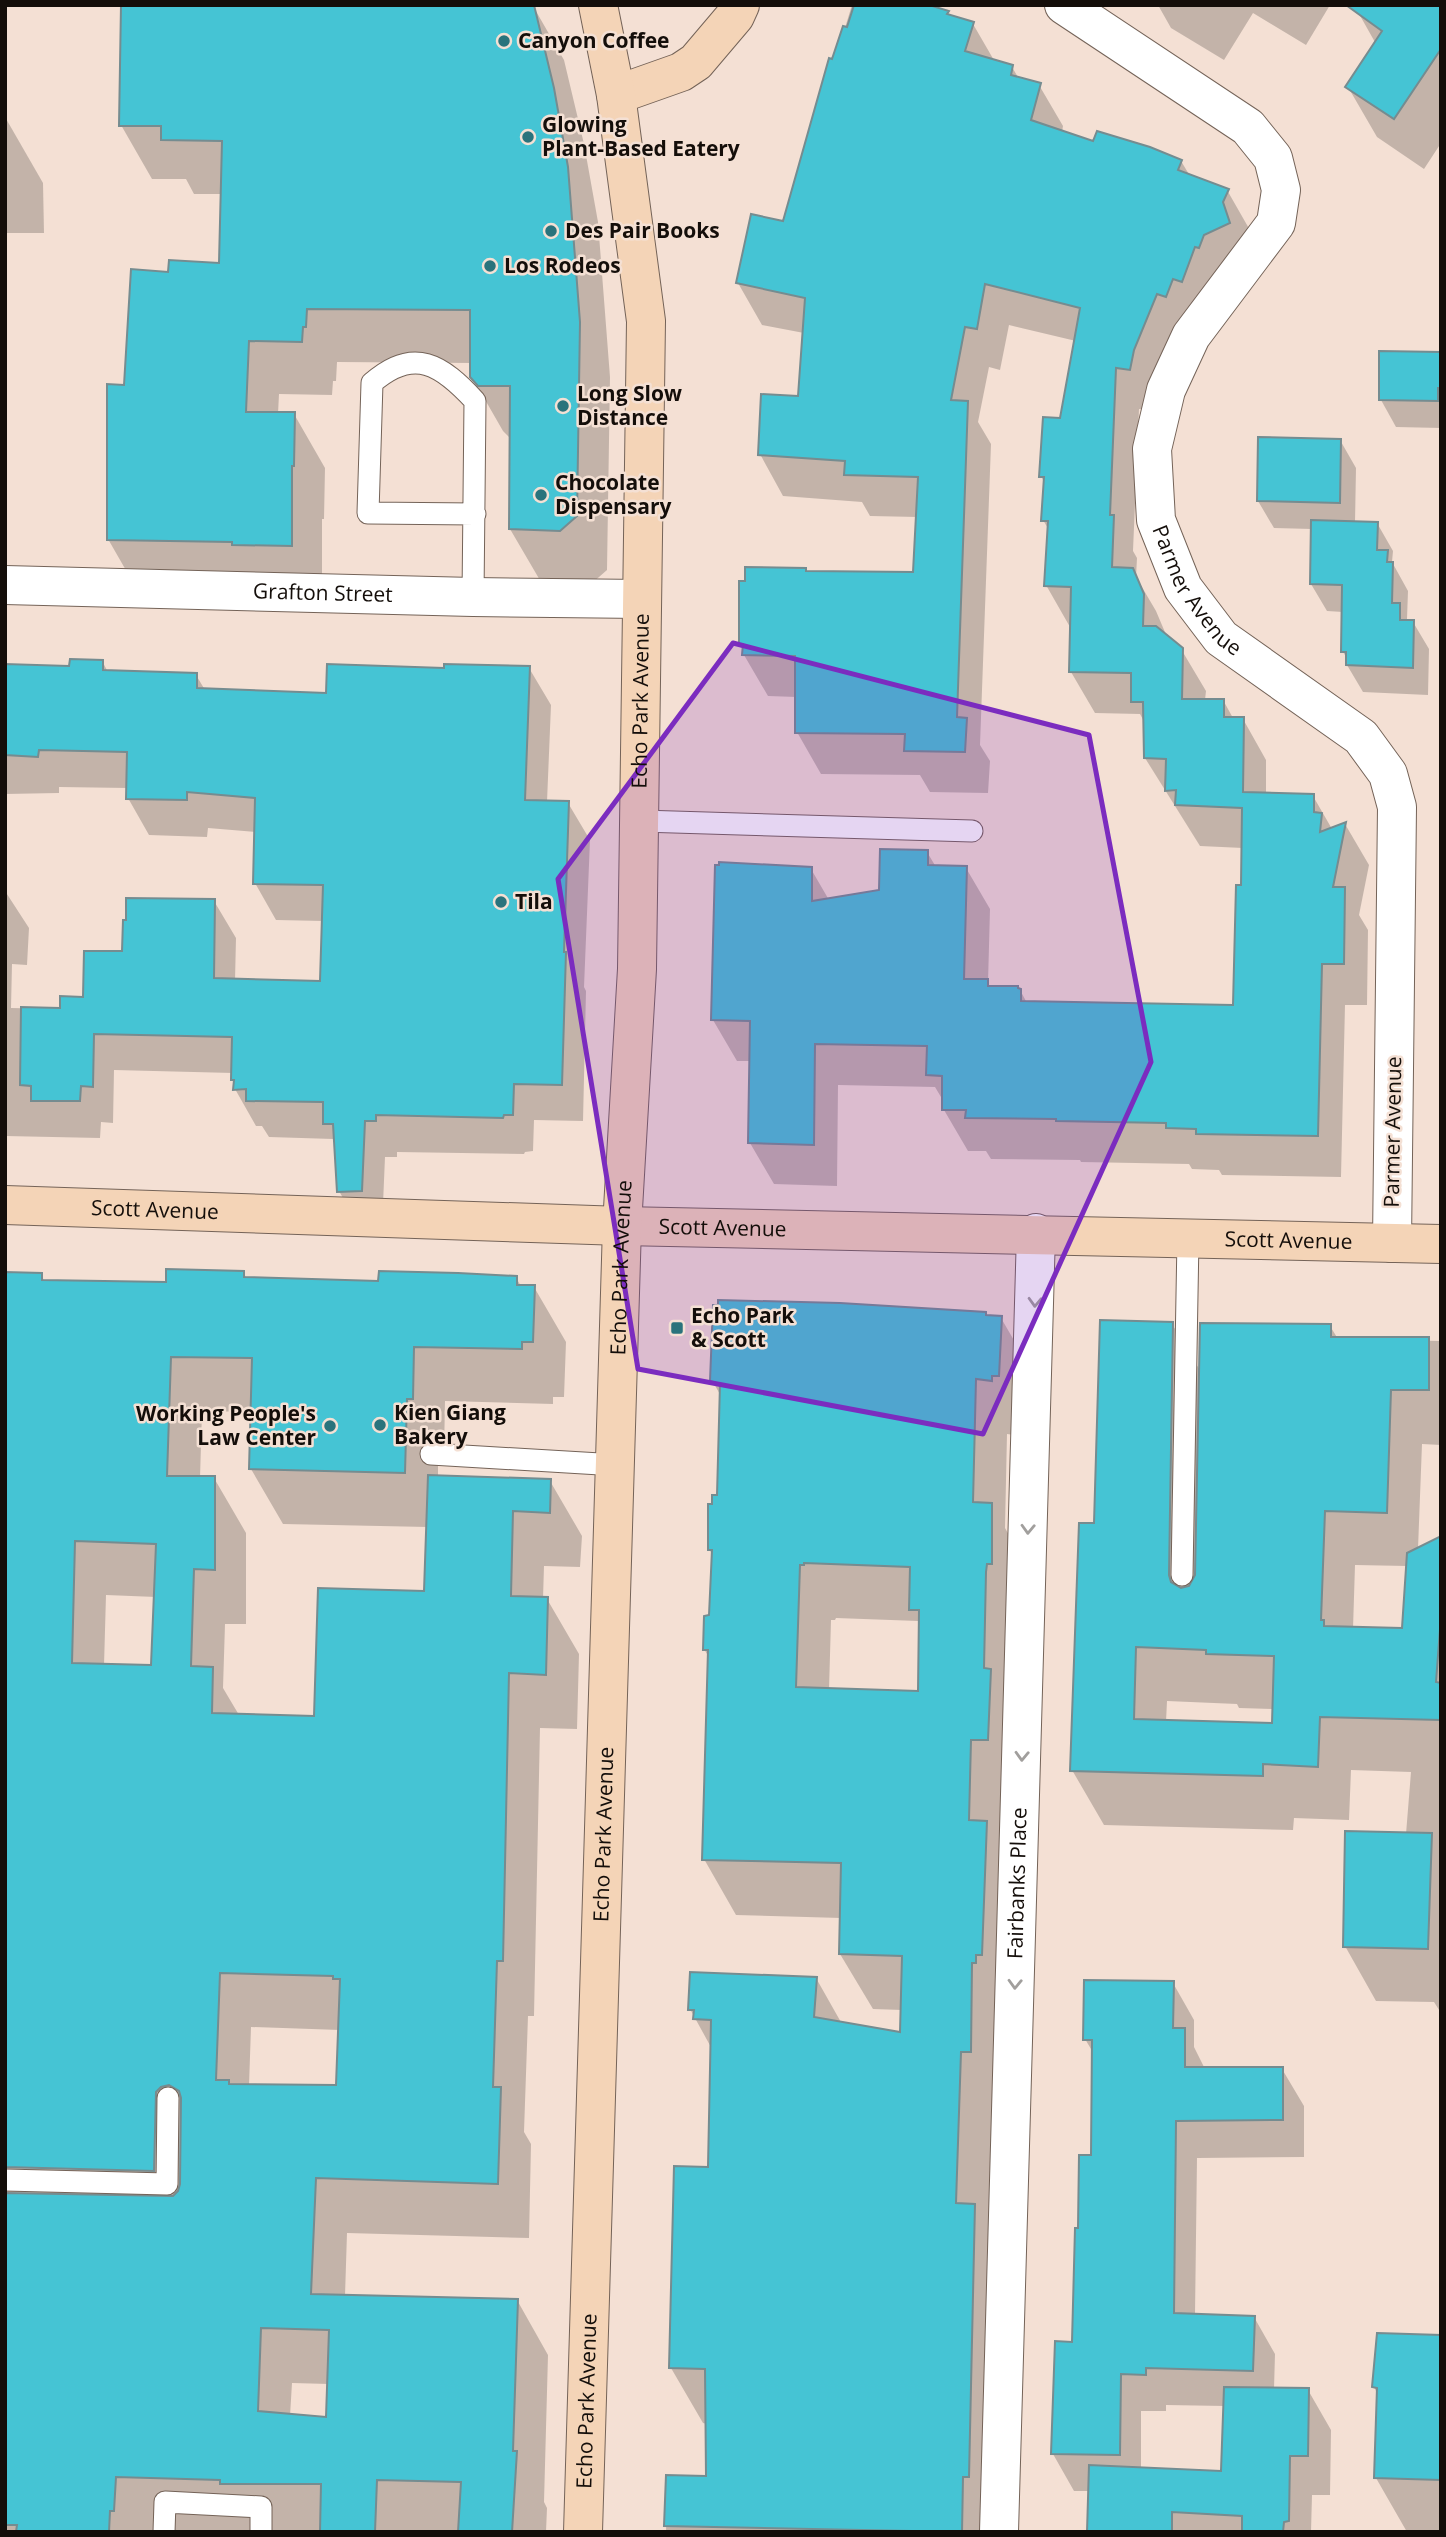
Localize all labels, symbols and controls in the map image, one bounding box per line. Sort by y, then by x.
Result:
place label: Canyon Coffee [518,26,670,54]
marker: Canyon Coffee [496,33,512,49]
place label: Glowing Plant-Based Eatery [542,110,740,162]
marker: Glowing Plant-Based Eatery [520,129,536,145]
place label: Des Pair Books [565,216,720,244]
marker: Des Pair Books [543,223,559,239]
place label: Los Rodeos [504,251,621,279]
marker: Los Rodeos [482,258,498,274]
place label: Long Slow Distance [577,379,682,431]
marker: Long Slow Distance [555,398,571,414]
place label: Chocolate Dispensary [555,468,672,520]
marker: Chocolate Dispensary [533,487,549,503]
street label: Parmer Avenue [1146,521,1248,661]
street label: Grafton Street [253,576,393,608]
street label: Echo Park Avenue [625,613,655,789]
place label: Tila [515,887,553,915]
marker: Tila [493,894,509,910]
street label: Parmer Avenue [1377,1056,1407,1208]
street label: Echo Park Avenue [603,1179,638,1356]
street label: Scott Avenue [91,1193,219,1225]
street label: Scott Avenue [658,1212,787,1243]
street label: Scott Avenue [1224,1224,1353,1255]
one-way arrow [1027,1296,1042,1307]
place label: Echo Park & Scott [691,1301,795,1353]
marker: Echo Park & Scott [669,1320,685,1336]
place label: Kien Giang Bakery [394,1398,506,1450]
place label: Working People's Law Center [136,1399,316,1451]
marker: Kien Giang Bakery [372,1417,388,1433]
marker: Working People's Law Center [322,1418,338,1434]
one-way arrow [1021,1524,1036,1535]
street label: Echo Park Avenue [586,1746,619,1922]
one-way arrow [1014,1751,1029,1762]
street label: Fairbanks Place [1000,1807,1033,1960]
one-way arrow [1007,1979,1023,1989]
street label: Echo Park Avenue [569,2313,603,2489]

